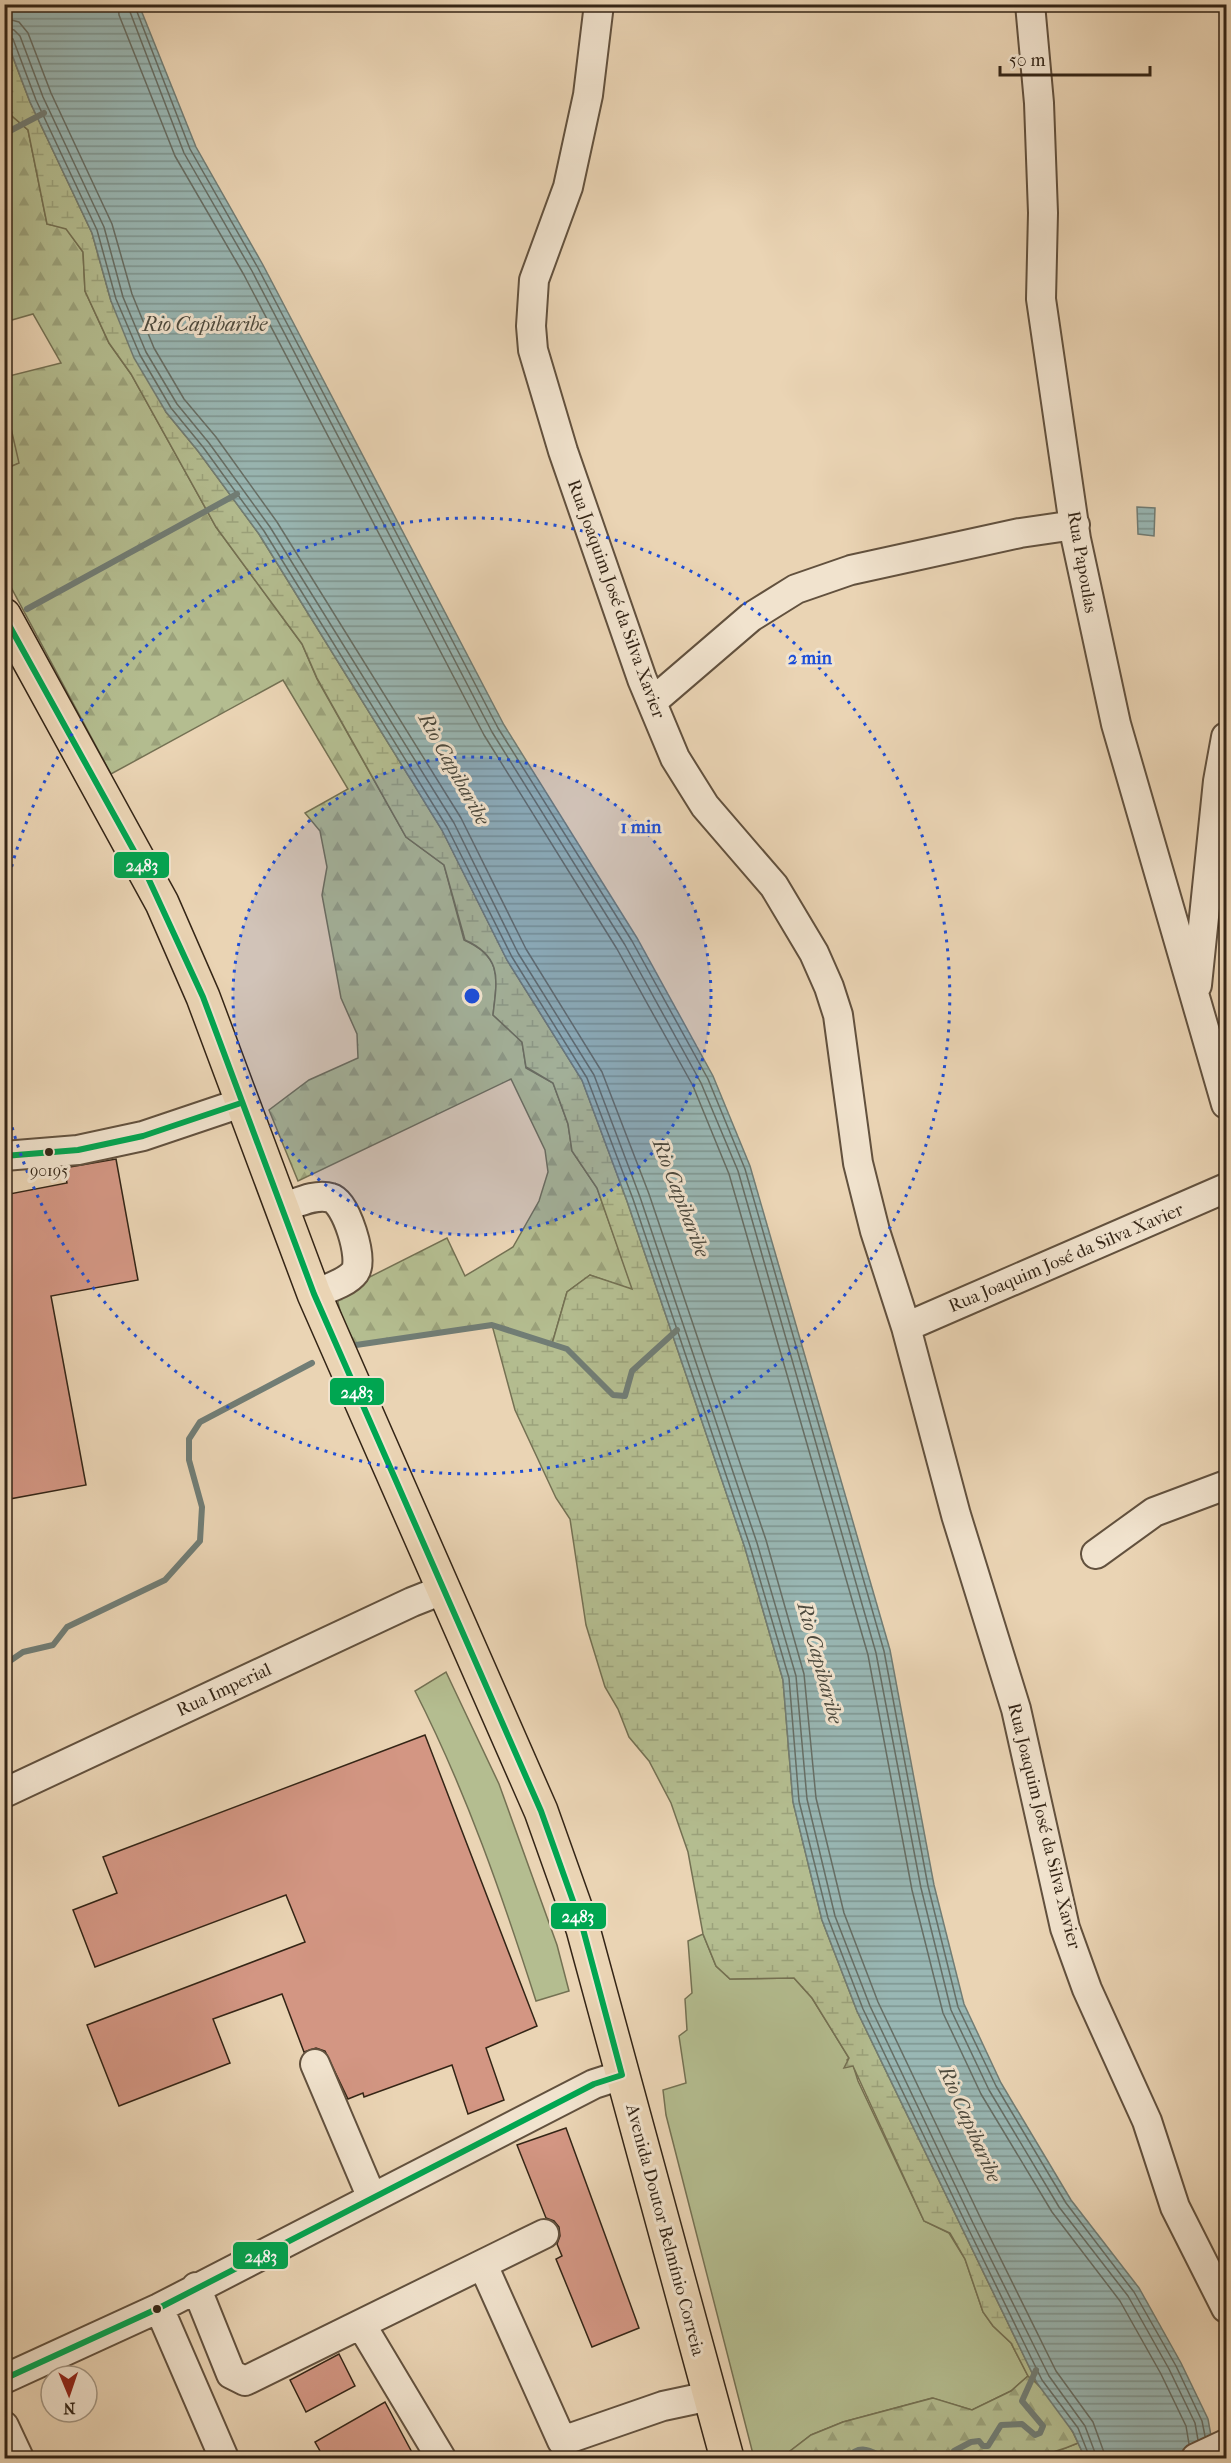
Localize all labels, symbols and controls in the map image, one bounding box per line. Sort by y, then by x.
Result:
scale bar [1000,39,1150,77]
text: 50 m [1009,50,1046,71]
water label: Rio Capibaribe [141,313,268,336]
street label: Rua Joaquim José da Silva Xavier [563,477,669,722]
street label: Rua Papoulas [1063,509,1101,615]
text: 2 min [788,648,832,669]
water label: Rio Capibaribe [413,707,495,830]
text: 1 min [620,817,662,838]
line badge: 2483 [113,851,170,879]
text: 2483 [126,856,158,876]
centre of rings [462,986,482,1006]
water label: Rio Capibaribe [647,1134,714,1261]
marker: 90195 [43,1146,55,1158]
place label: 90195 [30,1161,68,1180]
street label: Rua Joaquim José da Silva Xavier [946,1199,1187,1317]
line badge: 2483 [329,1377,385,1406]
text: 2483 [341,1383,373,1403]
water label: Rio Capibaribe [792,1598,847,1727]
street label: Rua Imperial [173,1659,275,1721]
street label: Rua Joaquim José da Silva Xavier [1003,1701,1085,1951]
line badge: 2483 [550,1902,607,1930]
text: 2483 [562,1907,594,1927]
water label: Rio Capibaribe [933,2061,1006,2186]
street label: Avenida Doutor Belmínio Correia [621,2101,709,2359]
line badge: 2483 [232,2241,289,2270]
text: 2483 [245,2247,277,2267]
unlabelled marker [151,2303,163,2315]
north arrow [39,2364,99,2424]
text: N [62,2399,76,2418]

